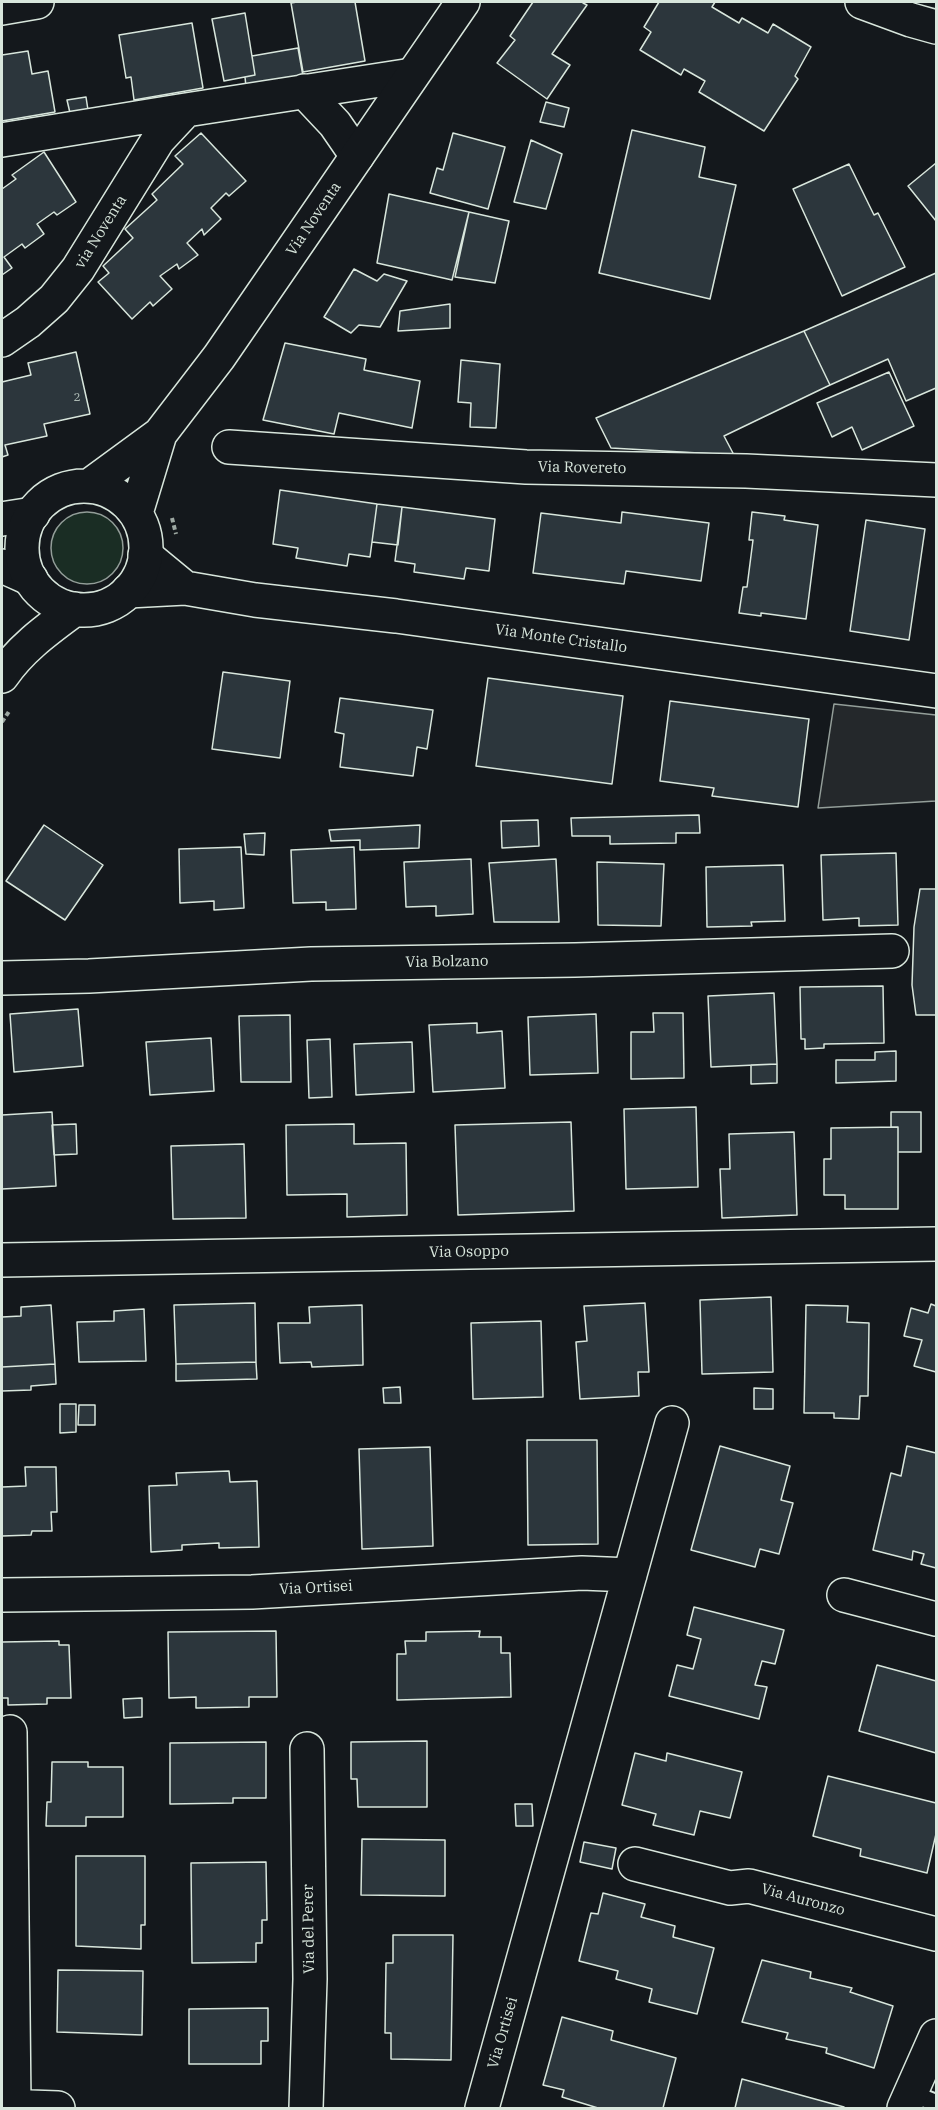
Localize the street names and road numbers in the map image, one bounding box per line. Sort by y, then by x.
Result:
street label: Via Noventa [283,179,345,259]
street label: via Noventa [71,192,131,272]
street label: Via Rovereto [538,458,626,478]
street label: Via Monte Cristallo [494,621,628,657]
street label: Via Bolzano [405,952,489,972]
street label: Via Osoppo [429,1242,509,1262]
street label: Via Ortisei [279,1577,353,1599]
street label: Via Auronzo [759,1880,847,1920]
street label: Via del Perer [299,1884,319,1974]
street label: Via Ortisei [484,1995,522,2071]

